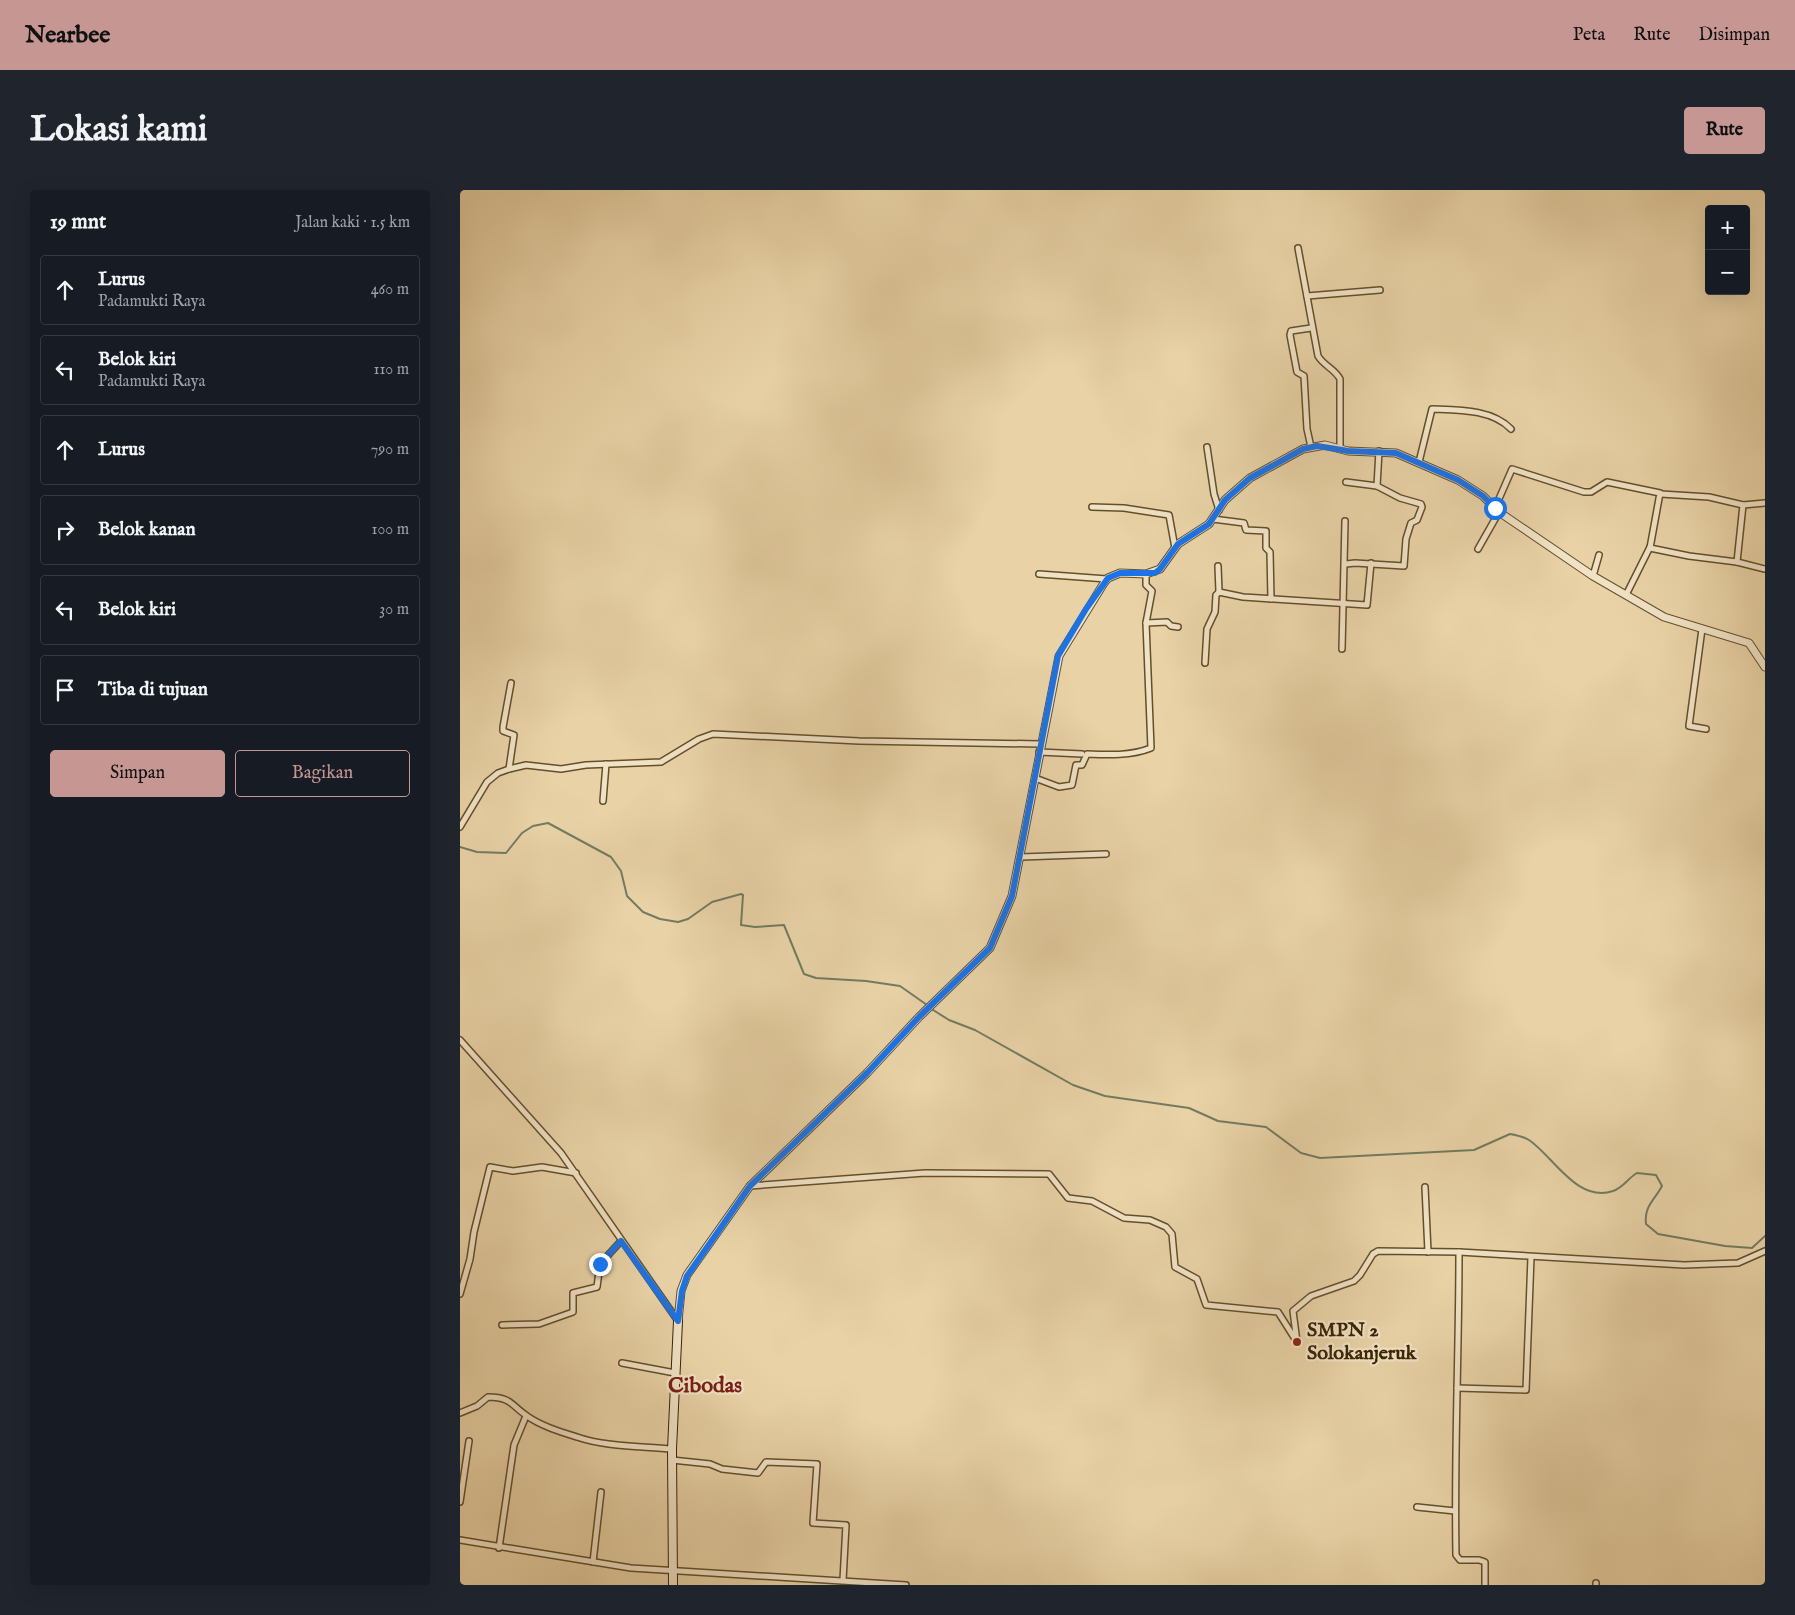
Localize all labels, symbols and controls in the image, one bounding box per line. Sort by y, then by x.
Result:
text: Nearbee [25,20,110,51]
text: Peta [1573,24,1605,47]
text: Rute [1633,24,1671,47]
text: Disimpan [1699,24,1770,47]
button: Rute [1684,107,1765,154]
text: Lokasi kami [30,108,207,153]
map controls [1705,205,1750,295]
button: + [1705,205,1750,250]
text: 19 mnt [50,209,106,236]
text: Jalan kaki · 1.5 km [295,213,410,233]
button: − [1705,250,1750,295]
text: Lurus [98,268,145,292]
icon: ahead [51,276,79,304]
text: 460 m [371,280,409,300]
text: Padamukti Raya [98,292,205,312]
text: Belok kiri [98,348,176,372]
icon: left [51,356,79,384]
text: 110 m [373,360,409,380]
text: Padamukti Raya [98,372,205,392]
icon: ahead [51,436,79,464]
text: Lurus [98,438,145,462]
text: 790 m [371,440,409,460]
route start [1484,497,1507,520]
icon: right [51,516,79,544]
text: Belok kanan [98,518,196,542]
text: 100 m [372,520,409,540]
icon: left [51,596,79,624]
text: Belok kiri [98,598,176,622]
text: 30 m [379,600,409,620]
icon: arrive [51,676,79,704]
text: Tiba di tujuan [98,678,208,702]
button: Simpan [50,750,225,797]
button: Bagikan [235,750,410,797]
route end [589,1253,612,1276]
place label: SMPN 2 Solokanjeruk [1307,1318,1418,1366]
marker: SMPN 2 Solokanjeruk [1291,1336,1303,1348]
district label: Cibodas [668,1372,742,1400]

